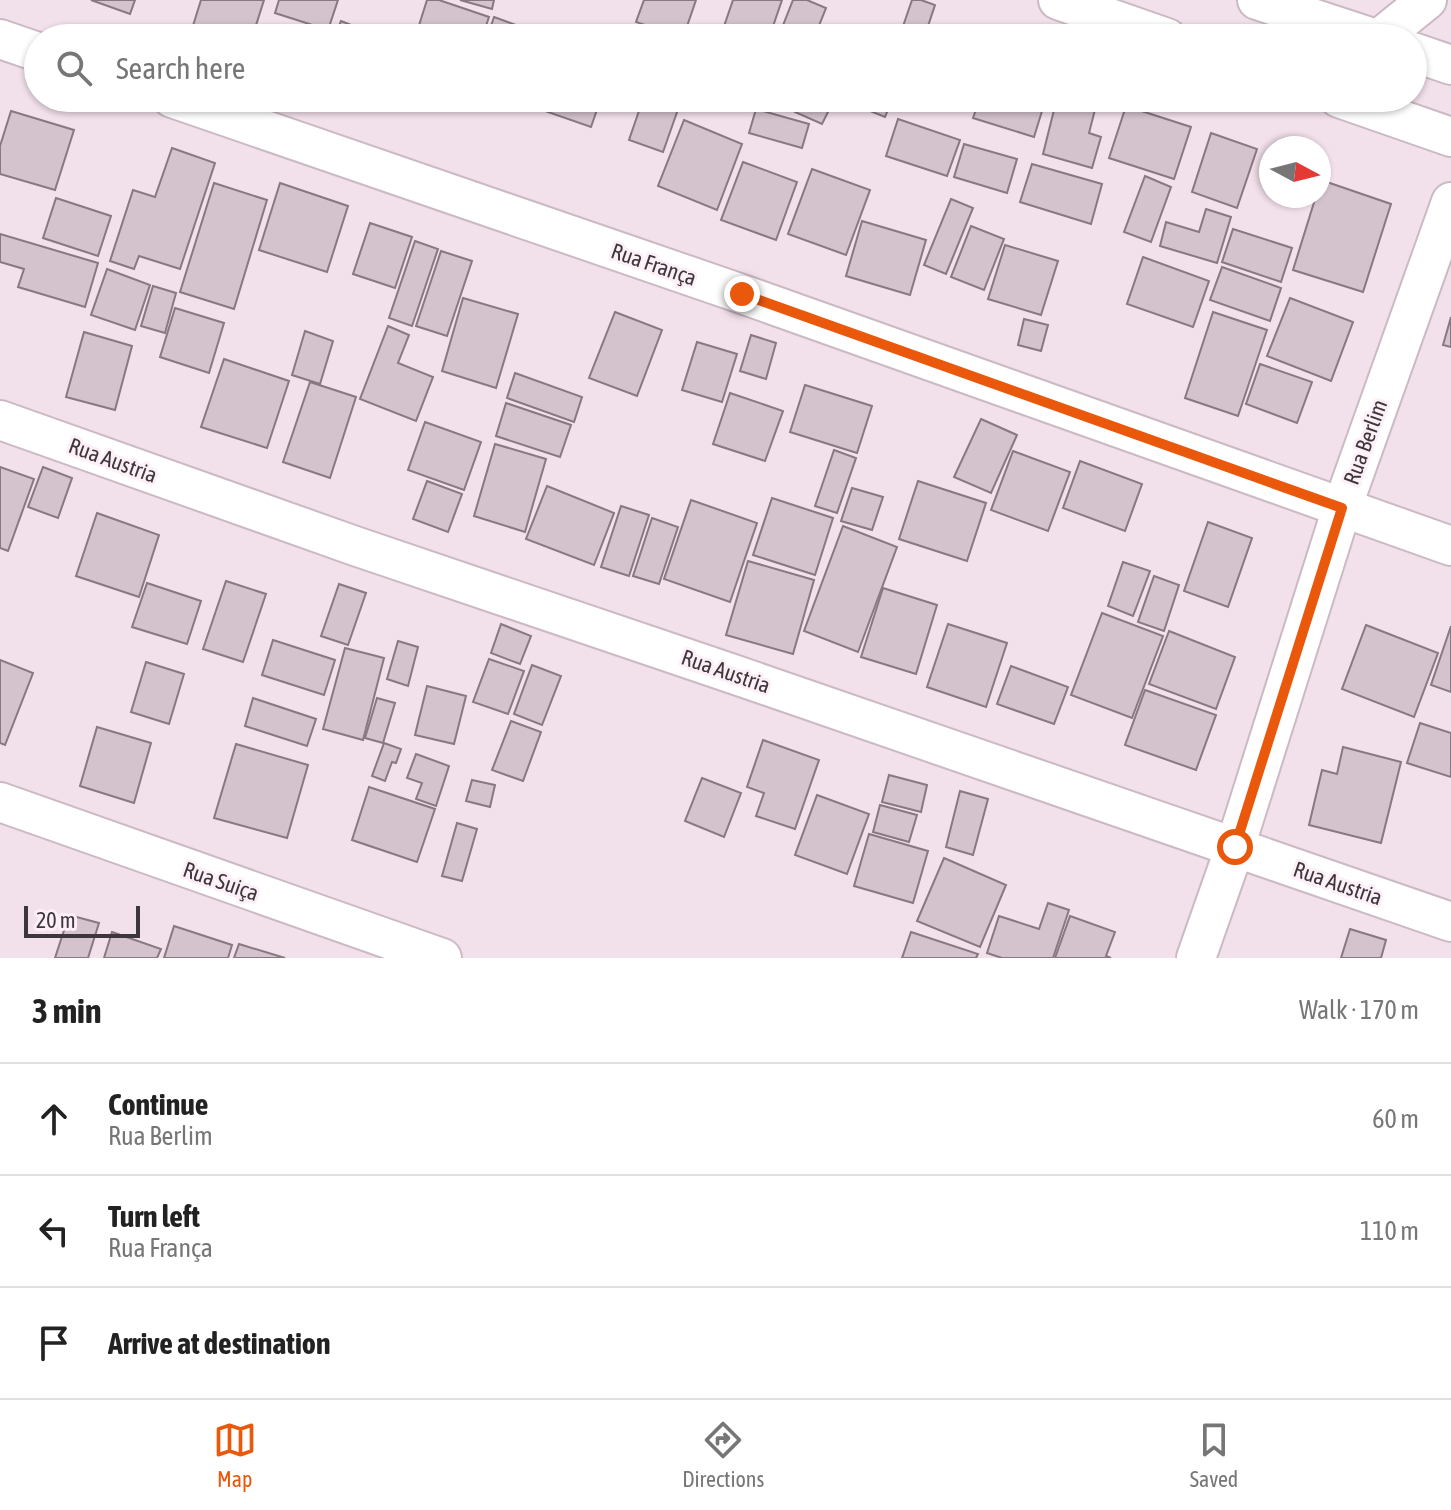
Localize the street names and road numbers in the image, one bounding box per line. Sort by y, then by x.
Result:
street label: Rua França [608,237,700,291]
street label: Rua Berlim [1338,396,1392,488]
street label: Rua Austria [65,432,161,488]
street label: Rua Austria [678,644,774,698]
street label: Rua Suiça [180,856,262,906]
street label: Rua Austria [1290,856,1386,910]

